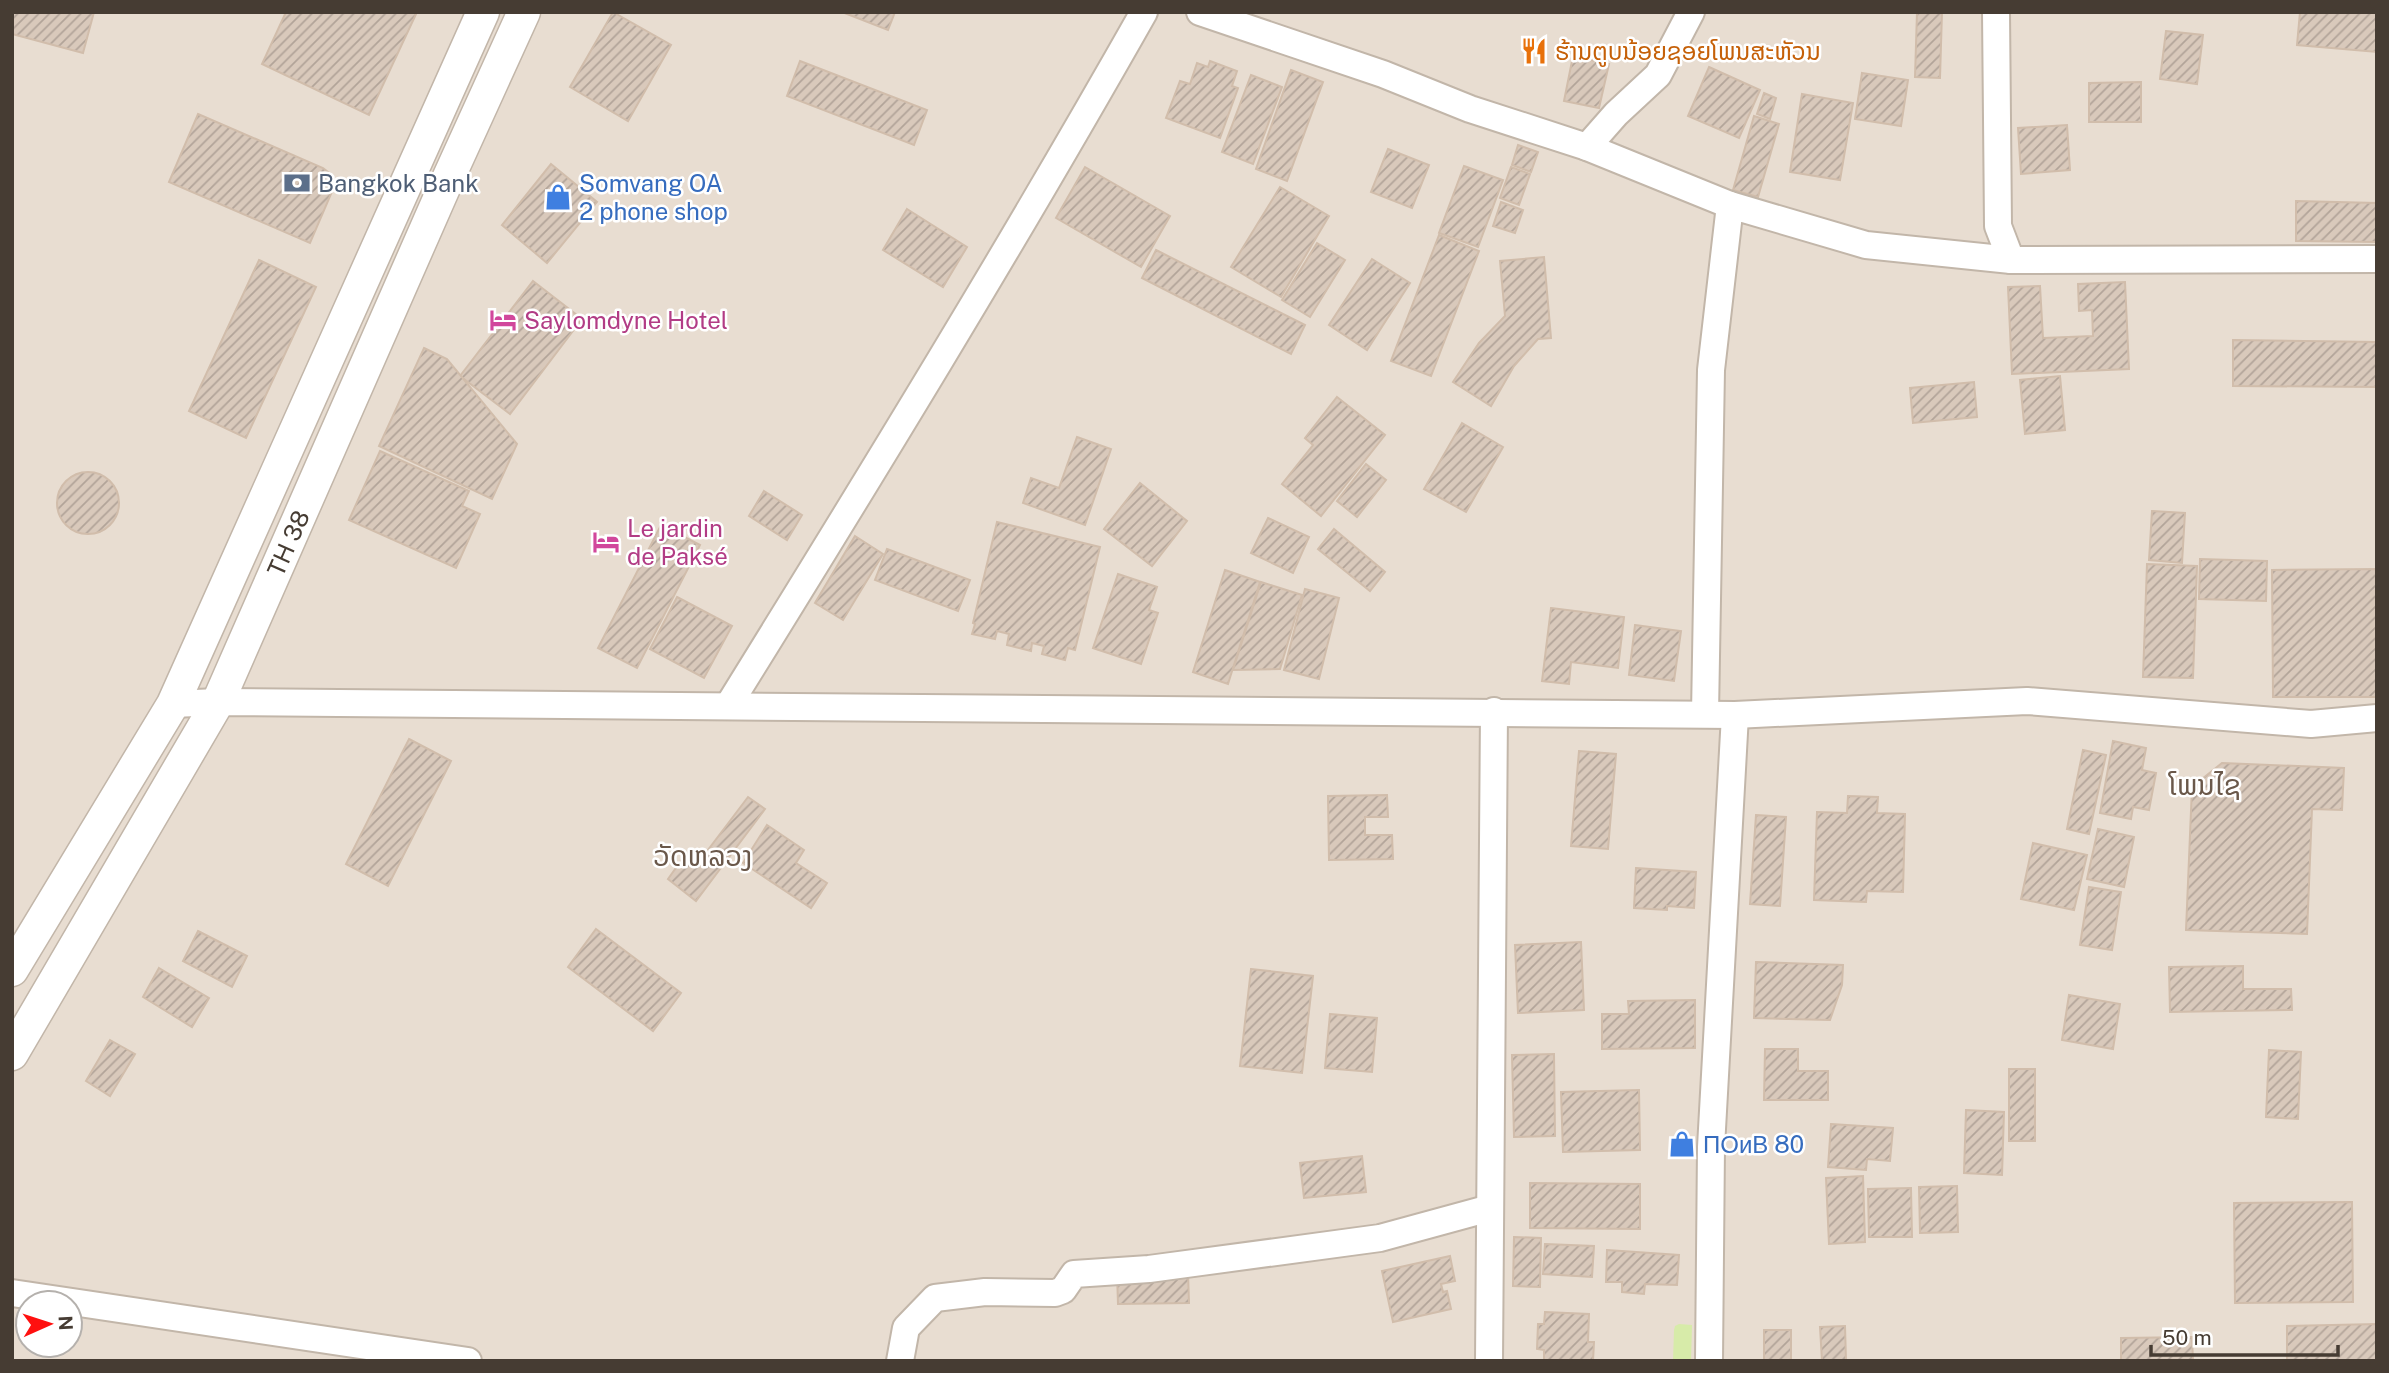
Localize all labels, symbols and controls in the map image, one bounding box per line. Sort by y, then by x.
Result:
restaurant icon: ຮ້ານຕູບນ້ອຍຊອຍໂພນສະຫັວນ [1519,36,1549,66]
place label: ຮ້ານຕູບນ້ອຍຊອຍໂພນສະຫັວນ [1555,37,1821,67]
bank icon: Bangkok Bank [282,168,312,198]
place label: Bangkok Bank [318,169,479,197]
place label: Somvang OA 2 phone shop [579,169,728,225]
shop icon: Somvang OA 2 phone shop [543,182,573,212]
hotel icon: Saylomdyne Hotel [488,305,518,335]
place label: Saylomdyne Hotel [524,306,728,334]
street label: TH 38 [261,506,315,580]
place label: Le jardin de Paksé [627,514,728,570]
hotel icon: Le jardin de Paksé [591,527,621,557]
district label: ໂພນໄຊ [2168,768,2241,801]
district label: ວັດຫລວງ [654,839,752,872]
shop icon: ПОиВ 80 [1667,1129,1697,1159]
place label: ПОиВ 80 [1703,1130,1804,1158]
north arrow [14,1289,84,1359]
scale bar [2151,1314,2338,1358]
text: N [55,1315,77,1331]
text: 50 m [2162,1325,2212,1350]

